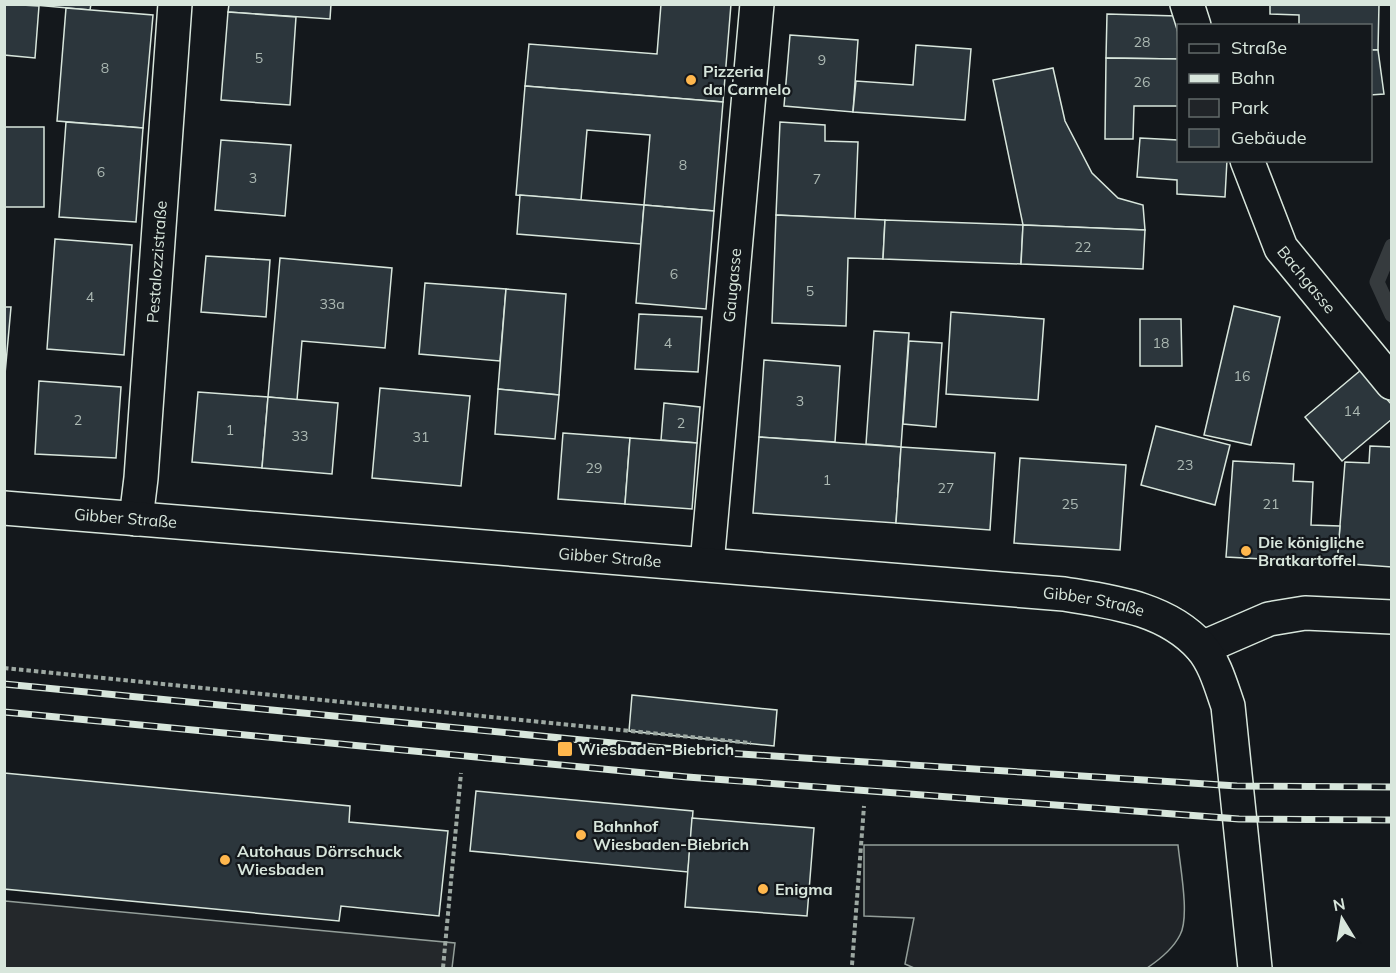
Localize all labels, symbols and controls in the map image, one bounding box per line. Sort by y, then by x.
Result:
legend [1177,24,1372,162]
house number: 28 [1134,33,1150,51]
text: Straße [1231,36,1287,59]
house number: 5 [255,49,263,67]
house number: 9 [818,51,826,69]
house number: 8 [101,59,109,77]
place label: Pizzeria da Carmelo [703,61,791,99]
text: Bahn [1231,66,1275,89]
marker: Pizzeria da Carmelo [684,73,698,87]
house number: 26 [1134,73,1150,91]
text: Park [1231,96,1270,119]
text: Gebäude [1231,126,1307,149]
house number: 8 [679,156,687,174]
house number: 6 [97,163,105,181]
house number: 3 [249,169,257,187]
house number: 7 [813,170,821,188]
street label: Pestalozzistraße [142,200,171,324]
house number: 22 [1075,238,1091,256]
street label: Bachgasse [1273,242,1340,317]
street label: Gaugasse [719,247,745,323]
house number: 6 [670,265,678,283]
house number: 5 [806,282,814,300]
house number: 4 [86,288,95,306]
house number: 33a [319,295,345,313]
house number: 4 [664,334,673,352]
house number: 18 [1153,334,1169,352]
house number: 16 [1234,367,1250,385]
house number: 3 [796,392,804,410]
house number: 14 [1344,402,1361,420]
house number: 2 [74,411,82,429]
house number: 2 [677,414,685,432]
house number: 1 [226,421,234,439]
house number: 33 [292,427,308,445]
house number: 31 [413,428,429,446]
house number: 23 [1177,456,1193,474]
house number: 29 [586,459,602,477]
house number: 1 [823,471,831,489]
house number: 27 [938,479,954,497]
house number: 25 [1062,495,1078,513]
house number: 21 [1263,495,1279,513]
street label: Gibber Straße [73,504,178,532]
place label: Die königliche Bratkartoffel [1258,532,1365,570]
street label: Gibber Straße [558,543,662,571]
marker: Die königliche Bratkartoffel [1239,544,1253,558]
street label: Gibber Straße [1042,582,1147,620]
place label: Wiesbaden-Biebrich [578,739,734,759]
marker: Wiesbaden-Biebrich [556,740,574,758]
place label: Bahnhof Wiesbaden-Biebrich [593,816,749,854]
marker: Bahnhof Wiesbaden-Biebrich [574,828,588,842]
place label: Autohaus Dörrschuck Wiesbaden [237,841,403,879]
marker: Autohaus Dörrschuck Wiesbaden [218,853,232,867]
place label: Enigma [775,879,833,899]
marker: Enigma [756,882,770,896]
north arrow [1312,889,1372,949]
text: N [1331,893,1347,915]

